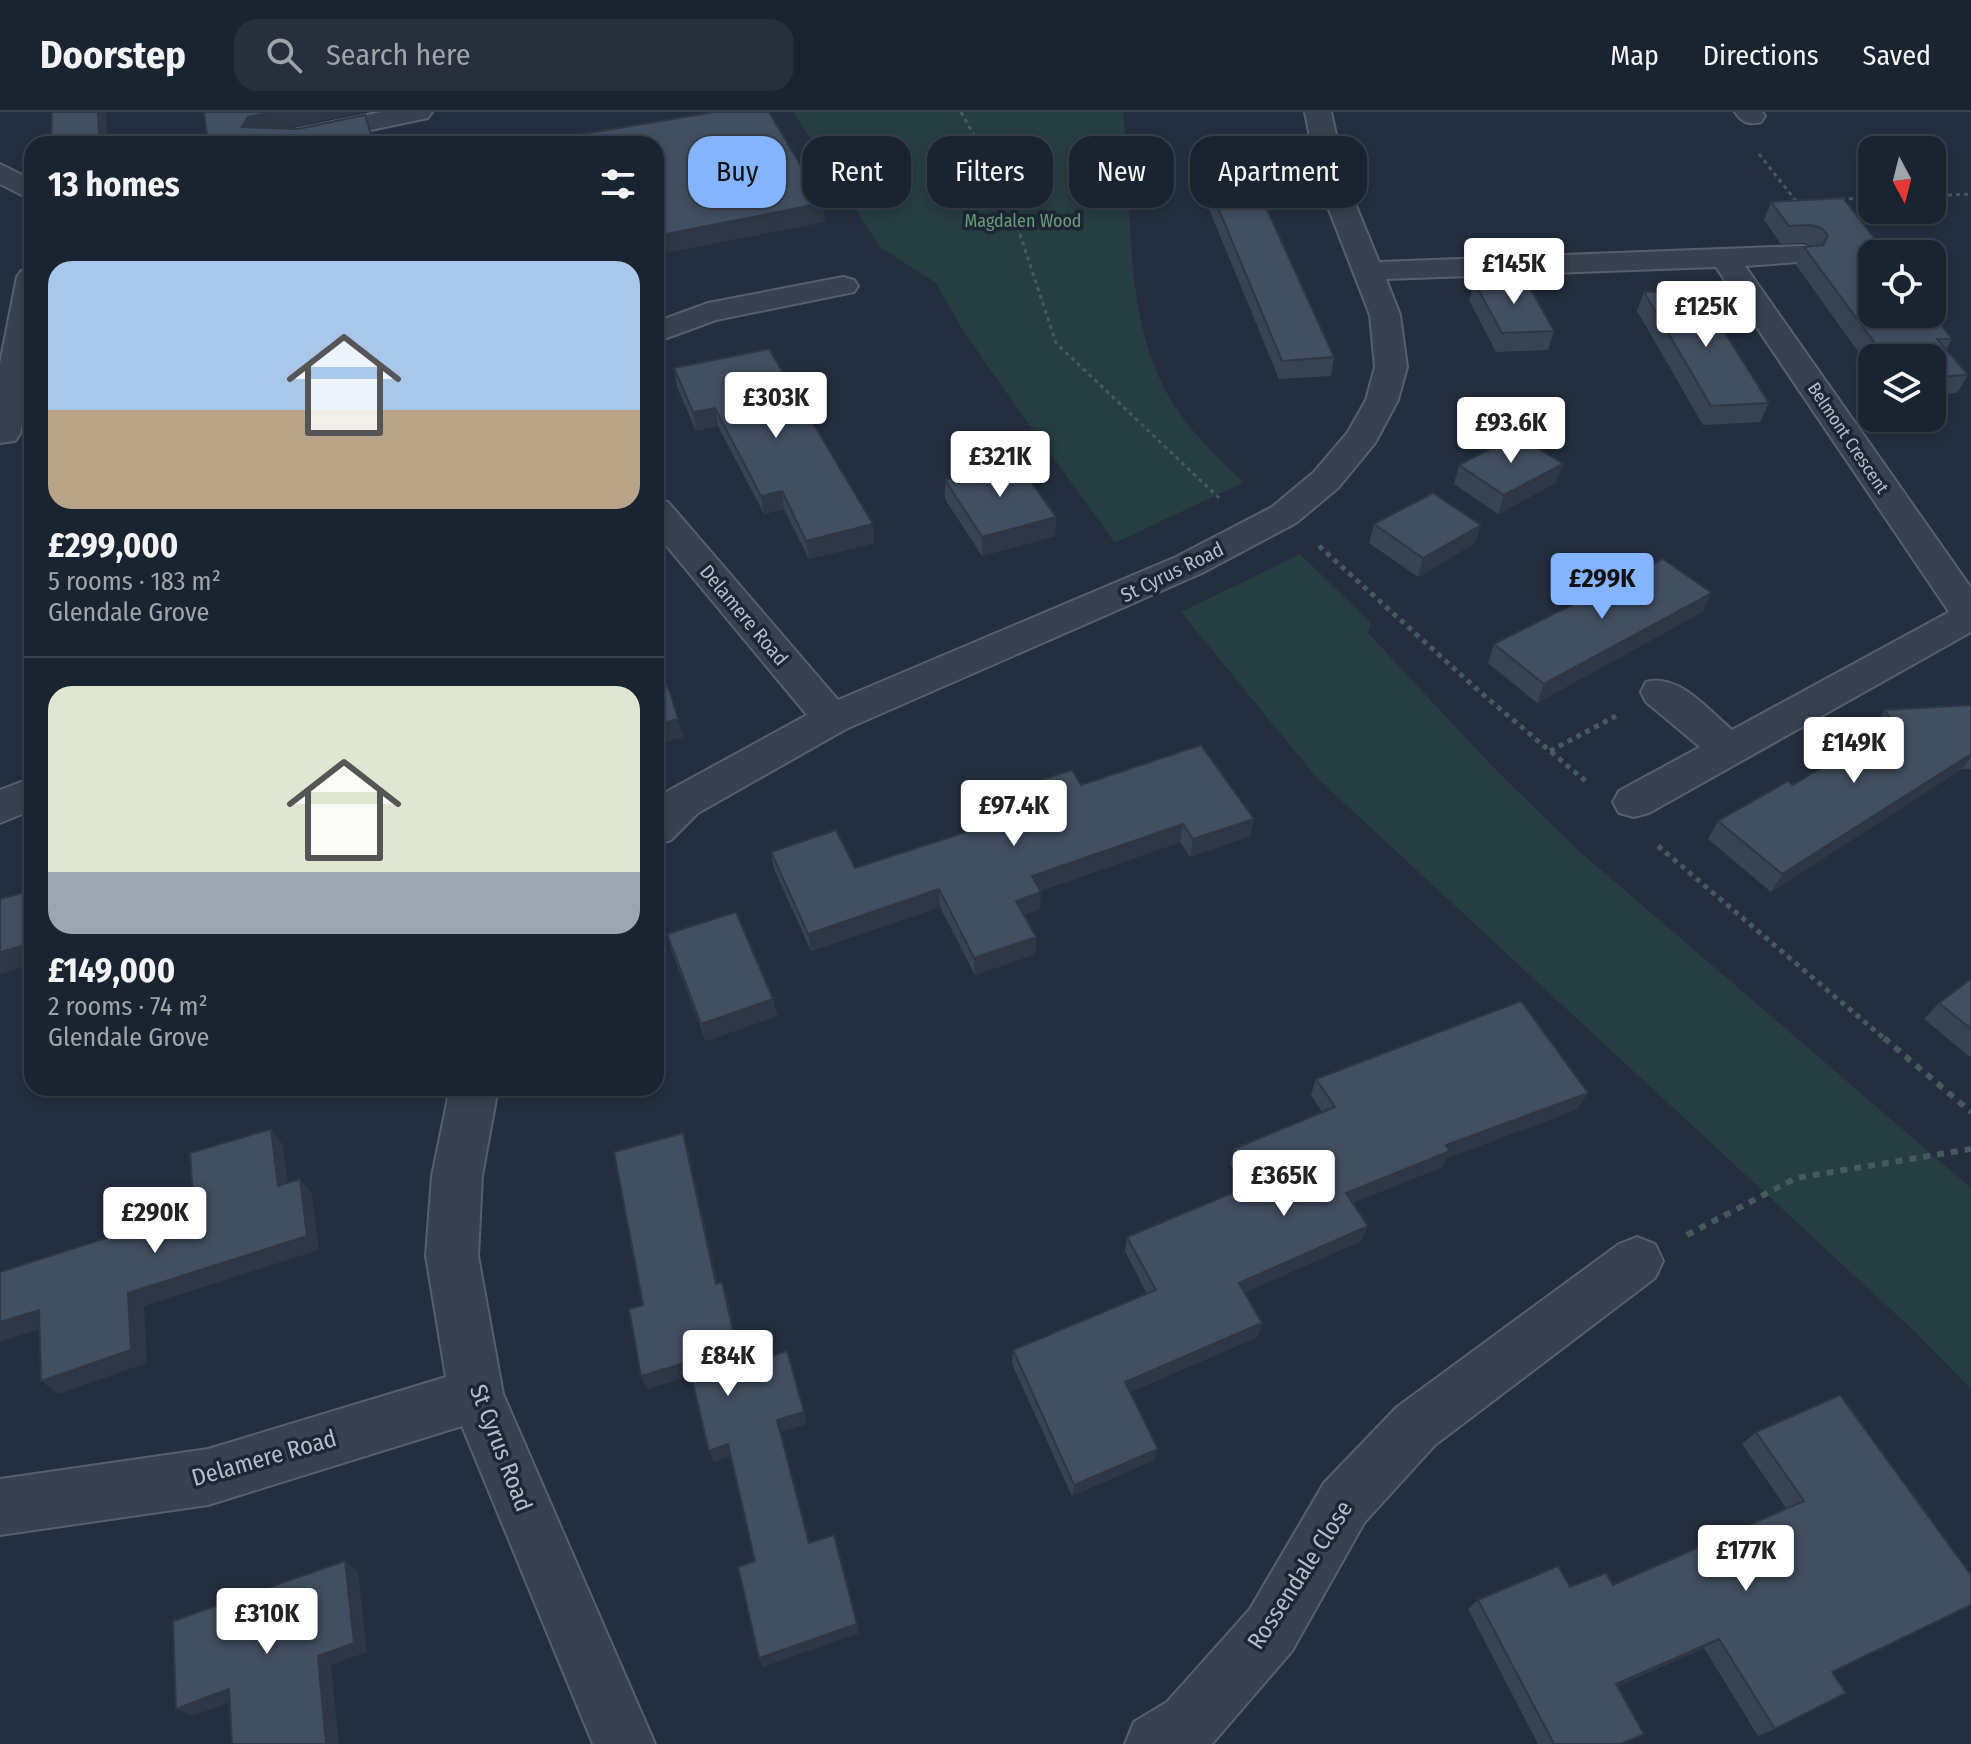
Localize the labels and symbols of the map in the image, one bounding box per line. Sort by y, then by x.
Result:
north arrow [1858,136,1946,224]
park label: Magdalen Wood [964,210,1082,232]
pin: £145K [1458,238,1570,306]
pin: £125K [1650,281,1762,349]
pin: £303K [720,372,832,440]
street label: Belmont Crescent [1803,378,1893,498]
pin: £93.6K [1446,397,1576,465]
pin: £321K [944,431,1056,499]
street label: St Cyrus Road [1117,537,1227,607]
pin: £299K [1546,553,1658,621]
street label: Delamere Road [695,560,793,670]
pin: £149K [1798,717,1910,785]
pin: £97.4K [949,780,1079,848]
pin: £365K [1228,1150,1340,1218]
pin: £290K [99,1187,211,1255]
pin: £84K [681,1330,775,1398]
street label: St Cyrus Road [464,1381,538,1515]
street label: Delamere Road [189,1424,339,1492]
street label: Rossendale Close [1242,1496,1358,1654]
pin: £177K [1690,1525,1802,1593]
pin: £310K [211,1588,323,1656]

